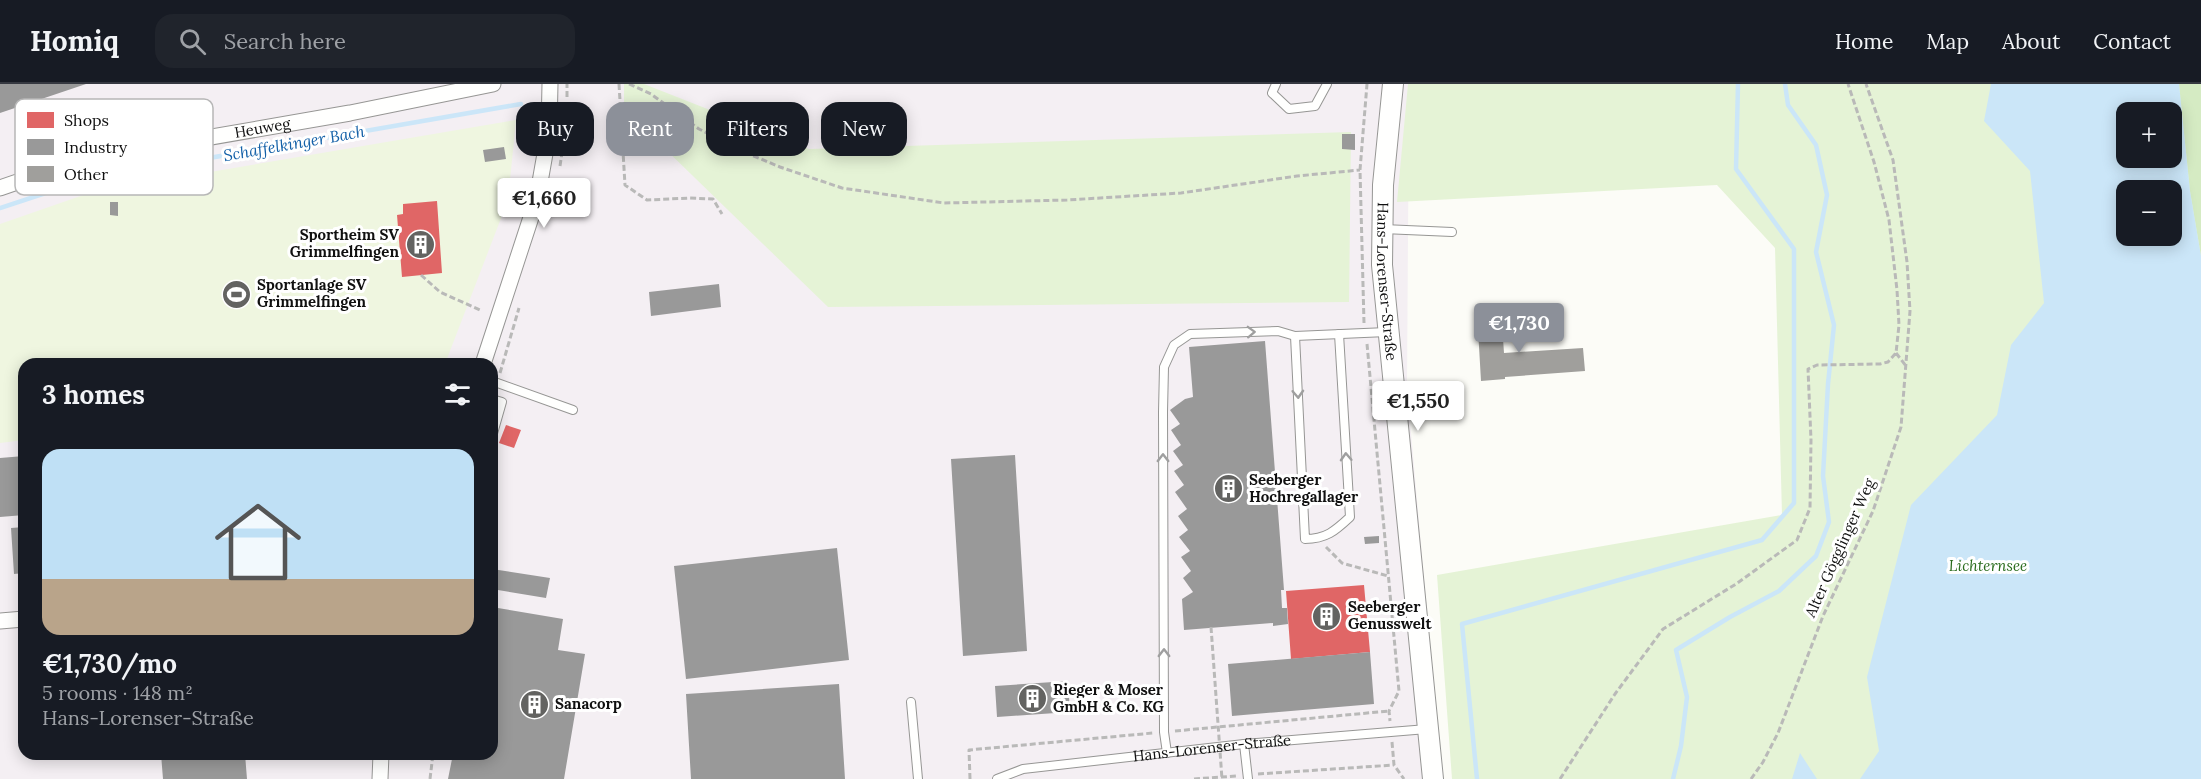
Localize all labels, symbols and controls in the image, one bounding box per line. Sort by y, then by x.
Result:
search box [155,14,575,68]
text: Homiq [30,23,119,59]
icon: search [176,25,209,58]
text: Search here [224,27,346,55]
text: Home [1835,28,1893,55]
text: Map [1926,28,1969,55]
text: About [2002,28,2060,55]
text: Contact [2093,28,2171,55]
legend [15,99,213,195]
chip: Buy [516,102,594,156]
chip: Rent [606,102,694,156]
chip: Filters [706,102,809,156]
chip: New [821,102,907,156]
map controls [2116,102,2182,246]
button: + [2116,102,2182,168]
text: Shops [64,110,109,130]
street label: Heuweg [233,113,293,142]
water label: Schaffelkinger Bach [222,121,366,165]
text: Industry [64,137,128,157]
text: Other [64,164,108,184]
pin: €1,660 [495,178,593,229]
button: − [2116,180,2182,246]
text: €1,660 [511,185,577,210]
street label: Hans-Lorenser-Straße [1373,202,1401,361]
place label: Sportheim SV Grimmelfingen [290,225,399,261]
building icon: Sportheim SV Grimmelfingen [404,228,436,260]
place label: Sportanlage SV Grimmelfingen [257,275,367,311]
sports icon: Sportanlage SV Grimmelfingen [220,278,252,310]
pin: €1,730 [1470,303,1568,354]
text: €1,730 [1488,310,1550,335]
one-way arrow [1246,325,1255,338]
text: 3 homes [42,378,145,411]
icon: filters [441,378,474,411]
pin: €1,550 [1369,381,1467,432]
text: €1,550 [1386,388,1450,413]
one-way arrow [1292,390,1305,399]
one-way arrow [1340,452,1353,461]
one-way arrow [1157,453,1169,462]
place label: Seeberger Hochregallager [1249,470,1359,506]
building icon: Seeberger Hochregallager [1212,473,1244,505]
street label: Alter Gögglinger Weg [1800,475,1879,621]
icon: home [204,488,312,596]
park label: Lichternsee [1949,556,2027,575]
place label: Seeberger Genusswelt [1348,597,1432,633]
building icon: Seeberger Genusswelt [1311,600,1343,632]
text: €1,730/mo [42,647,177,680]
one-way arrow [1158,648,1170,657]
text: 5 rooms · 148 m² [42,680,193,705]
place label: Rieger & Moser GmbH & Co. KG [1053,680,1165,716]
building icon: Rieger & Moser GmbH & Co. KG [1016,683,1048,715]
building icon: Sanacorp [518,688,550,720]
place label: Sanacorp [555,694,622,713]
text: Hans-Lorenser-Straße [42,705,254,730]
street label: Hans-Lorenser-Straße [1132,730,1292,766]

